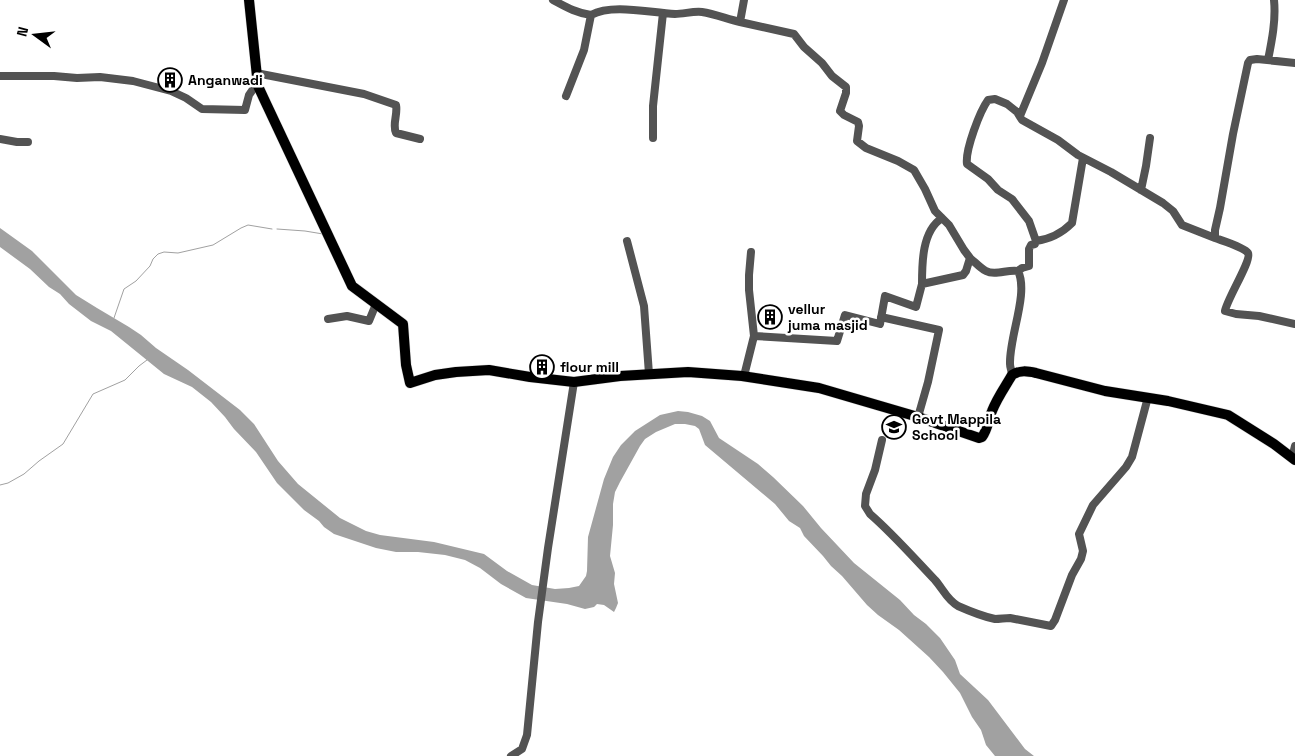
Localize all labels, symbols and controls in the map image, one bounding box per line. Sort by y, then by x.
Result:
north arrow [10,10,60,60]
text: N [13,25,32,39]
building icon: Anganwadi [157,67,183,93]
place label: Anganwadi [188,71,263,89]
place label: vellur juma masjid [787,300,868,334]
building icon: vellur juma masjid [757,304,783,330]
building icon: flour mill [529,354,555,380]
place label: flour mill [560,358,619,376]
place label: Govt Mappila School [912,410,1001,444]
school or university icon: Govt Mappila School [881,414,907,440]

